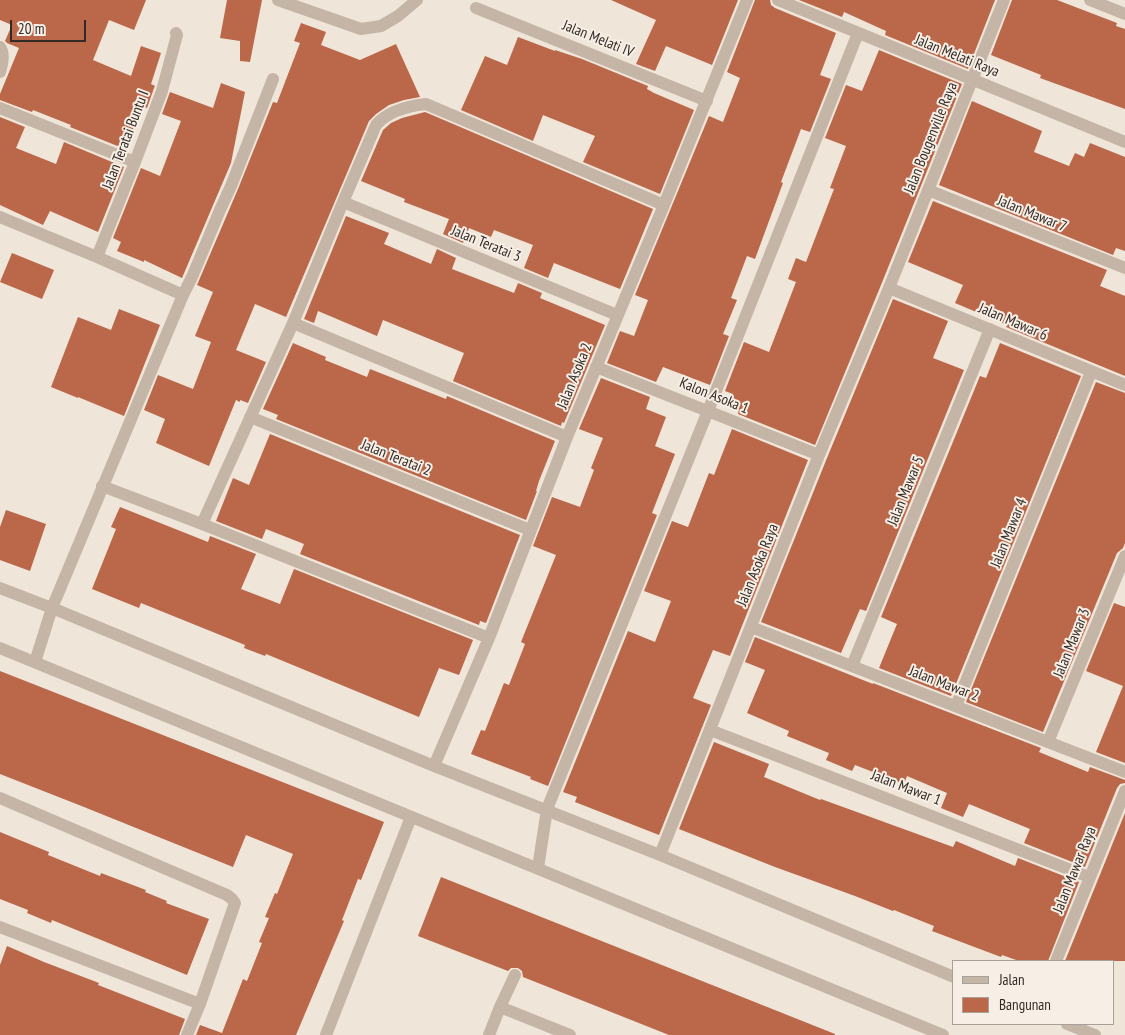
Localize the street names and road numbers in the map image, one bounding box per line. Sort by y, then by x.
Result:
street label: Jalan Melati IV [560,17,636,61]
street label: Jalan Melati Raya [912,31,1002,81]
street label: Jalan Bougenville Raya [900,80,962,196]
street label: Jalan Teratai Buntu I [99,88,153,192]
street label: Jalan Mawar 7 [995,192,1069,236]
street label: Jalan Teratai 3 [448,222,524,266]
street label: Jalan Mawar 6 [976,299,1050,345]
street label: Jalan Asoka 2 [554,341,596,411]
street label: Kalon Asoka 1 [677,374,751,418]
street label: Jalan Teratai 2 [358,436,434,480]
street label: Jalan Mawar 5 [884,454,928,528]
street label: Jalan Mawar 4 [987,496,1031,570]
street label: Jalan Asoka Raya [733,521,783,609]
street label: Jalan Mawar 3 [1050,606,1094,680]
street label: Jalan Mawar 2 [907,662,981,706]
street label: Jalan Mawar 1 [869,766,943,810]
street label: Jalan Mawar Raya [1050,824,1100,916]

